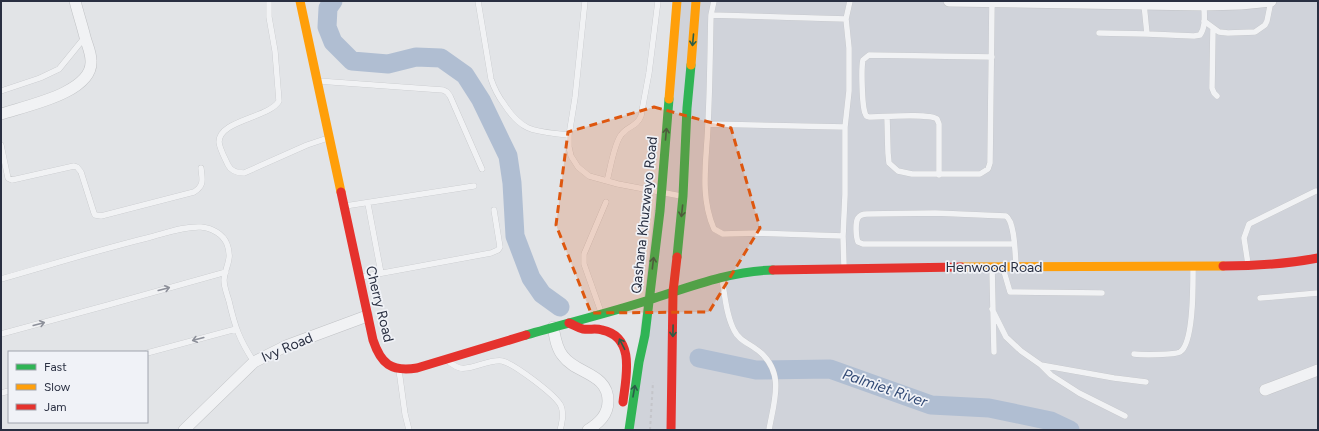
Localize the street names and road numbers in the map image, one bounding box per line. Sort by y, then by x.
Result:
street label: Qashana Khuzwayo Road [628,136,661,294]
street label: Henwood Road [946,259,1042,276]
street label: Cherry Road [362,264,397,344]
street label: Ivy Road [259,329,315,366]

